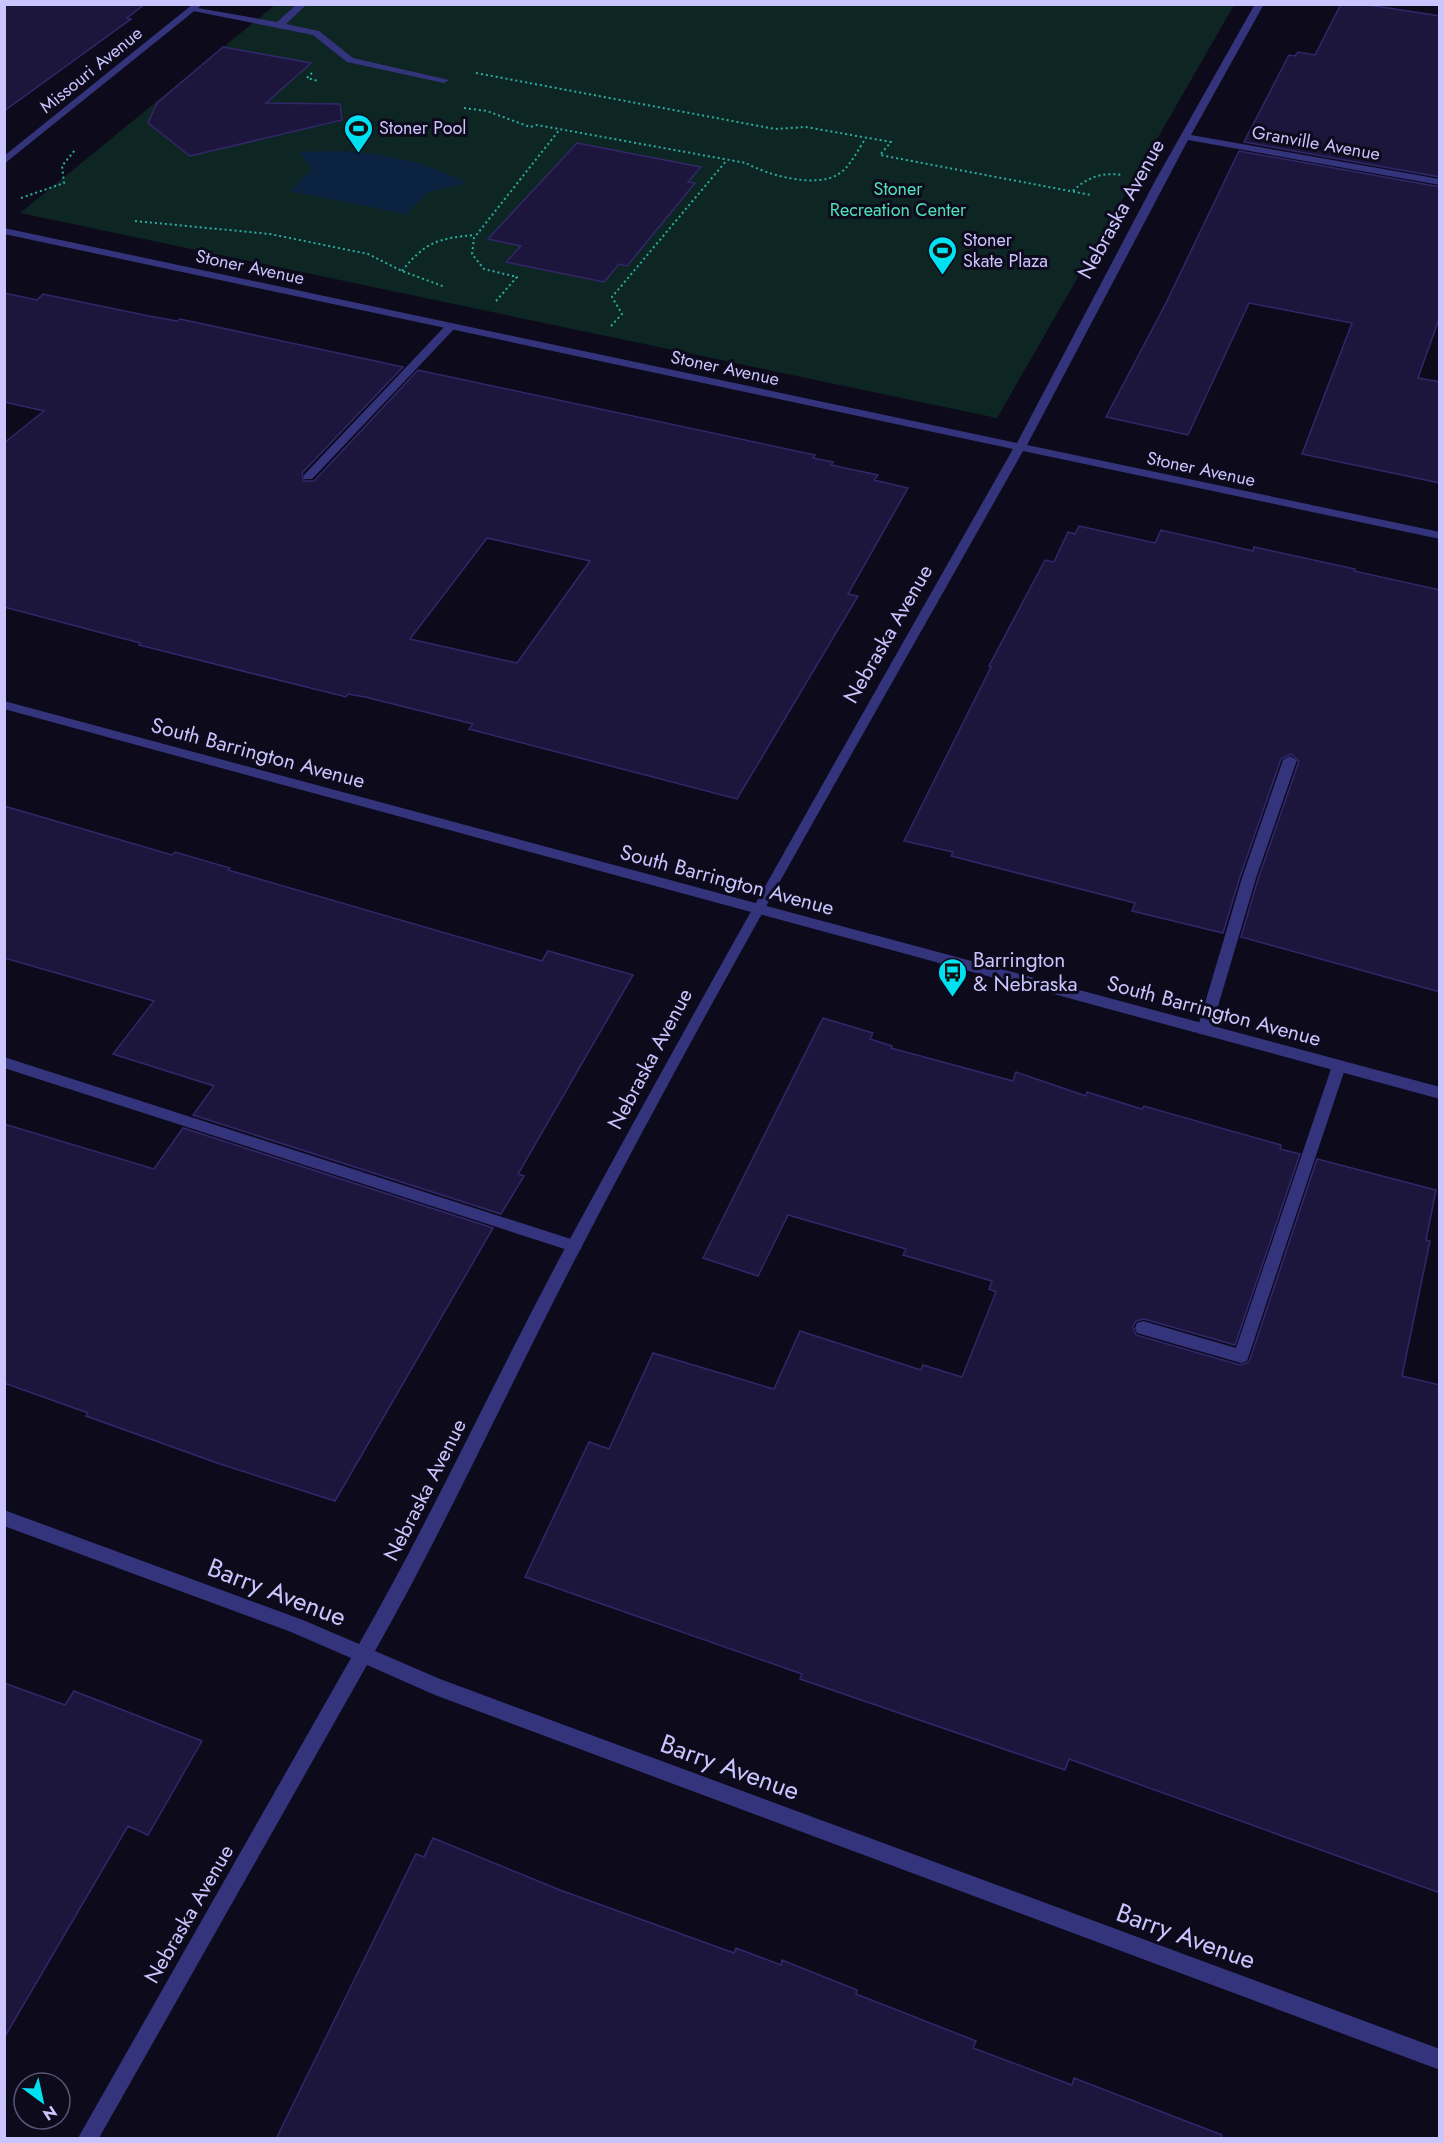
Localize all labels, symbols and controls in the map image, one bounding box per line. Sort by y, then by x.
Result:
street label: Missouri Avenue [34,20,148,120]
sports icon: Stoner Pool [342,112,374,154]
place label: Stoner Pool [379,115,466,141]
street label: Granville Avenue [1250,119,1382,167]
street label: Nebraska Avenue [1070,133,1172,284]
park label: Stoner Recreation Center [830,176,967,223]
place label: Stoner Skate Plaza [963,227,1048,274]
sports icon: Stoner Skate Plaza [926,234,958,276]
street label: Stoner Avenue [193,243,307,291]
street label: Stoner Avenue [668,344,782,392]
street label: Stoner Avenue [1144,445,1258,493]
street label: Nebraska Avenue [836,559,940,709]
street label: South Barrington Avenue [148,710,368,796]
street label: South Barrington Avenue [617,837,837,923]
place label: Barrington & Nebraska [973,945,1078,999]
bus stop icon: Barrington & Nebraska [936,956,968,998]
street label: South Barrington Avenue [1104,968,1324,1054]
street label: Nebraska Avenue [600,983,700,1135]
street label: Nebraska Avenue [376,1414,474,1566]
street label: Barry Avenue [202,1548,352,1636]
street label: Barry Avenue [655,1724,805,1810]
street label: Nebraska Avenue [137,1839,241,1989]
street label: Barry Avenue [1111,1893,1261,1979]
north arrow [12,2071,72,2131]
text: N [38,2100,61,2126]

